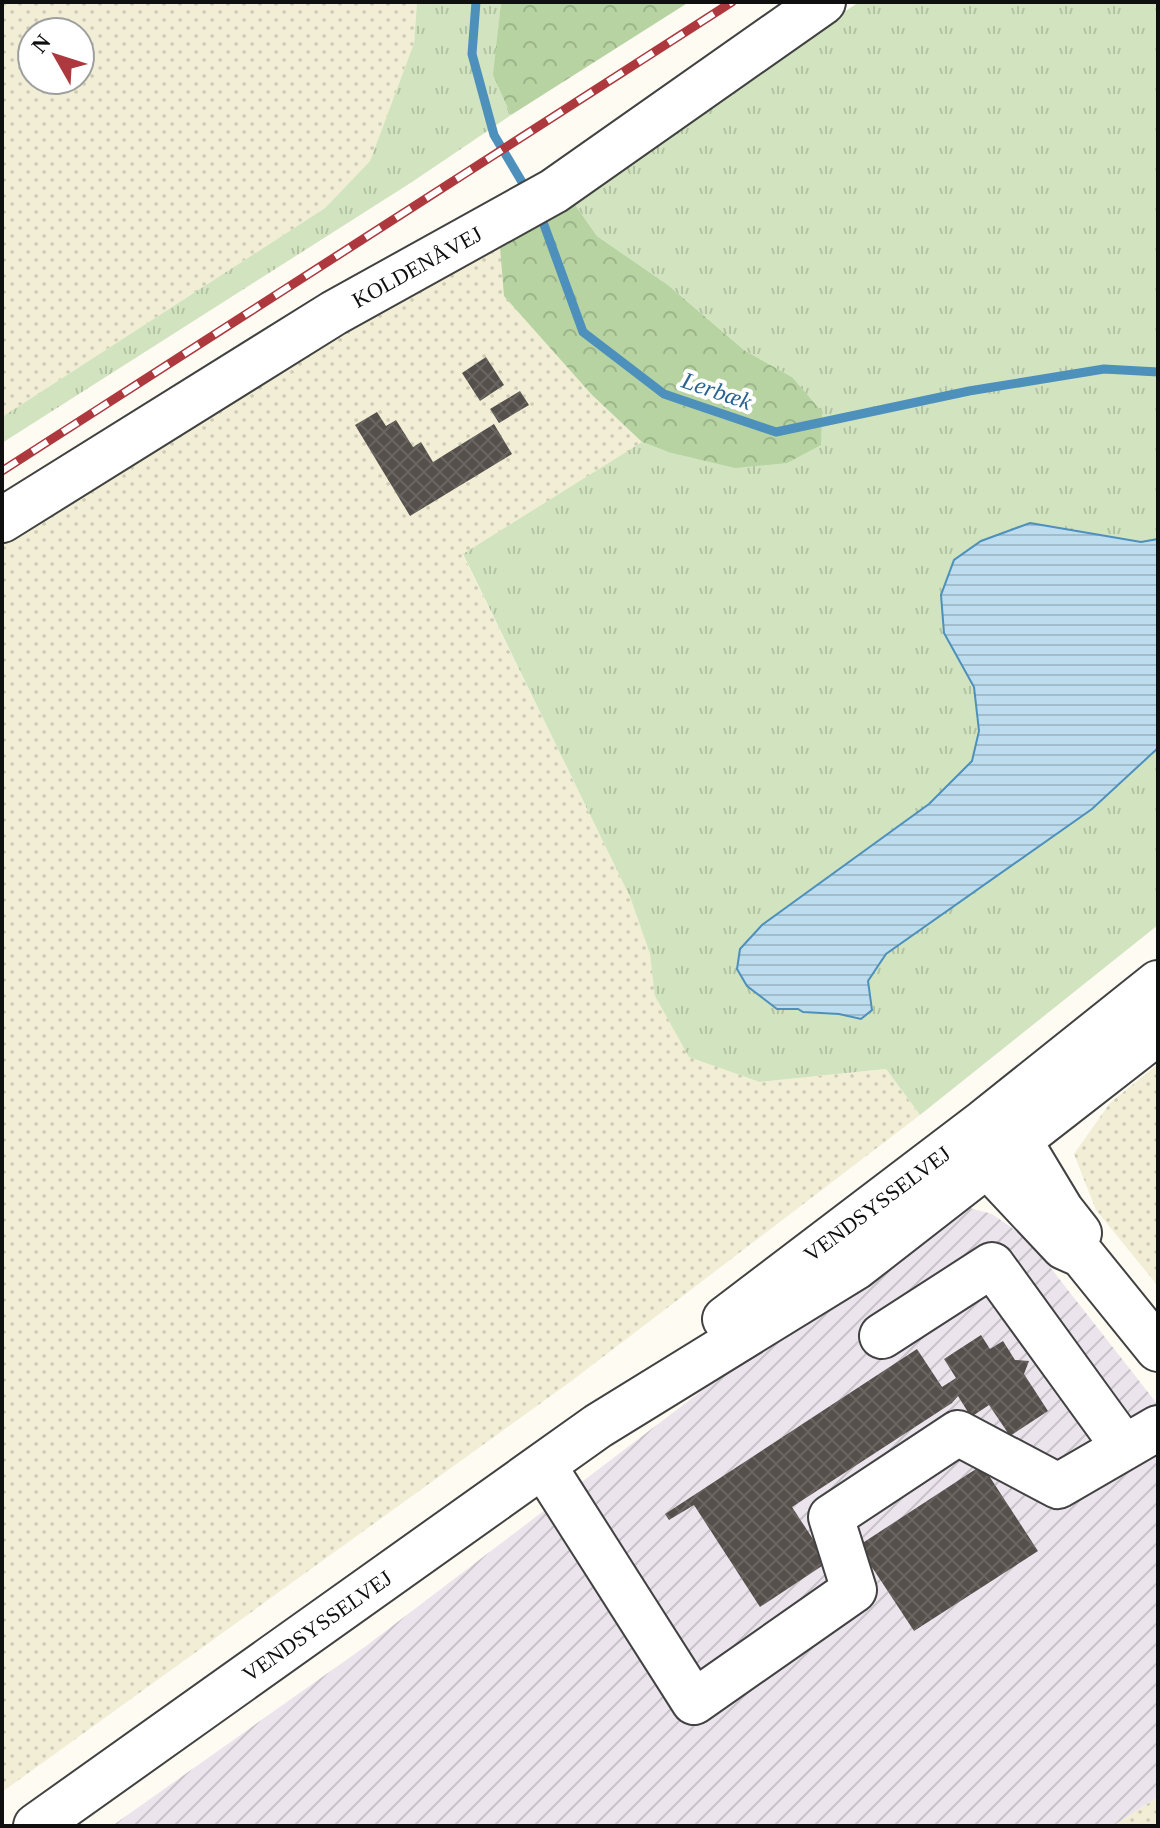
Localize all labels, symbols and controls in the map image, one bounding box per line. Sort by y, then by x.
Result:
north arrow [16,16,96,96]
text: N [26,30,56,58]
street label: KOLDENÅVEJ [348,221,487,313]
water label: Lerbæk [678,367,756,415]
street label: VENDSYSSELVEJ [799,1141,955,1267]
street label: VENDSYSSELVEJ [238,1565,397,1687]

